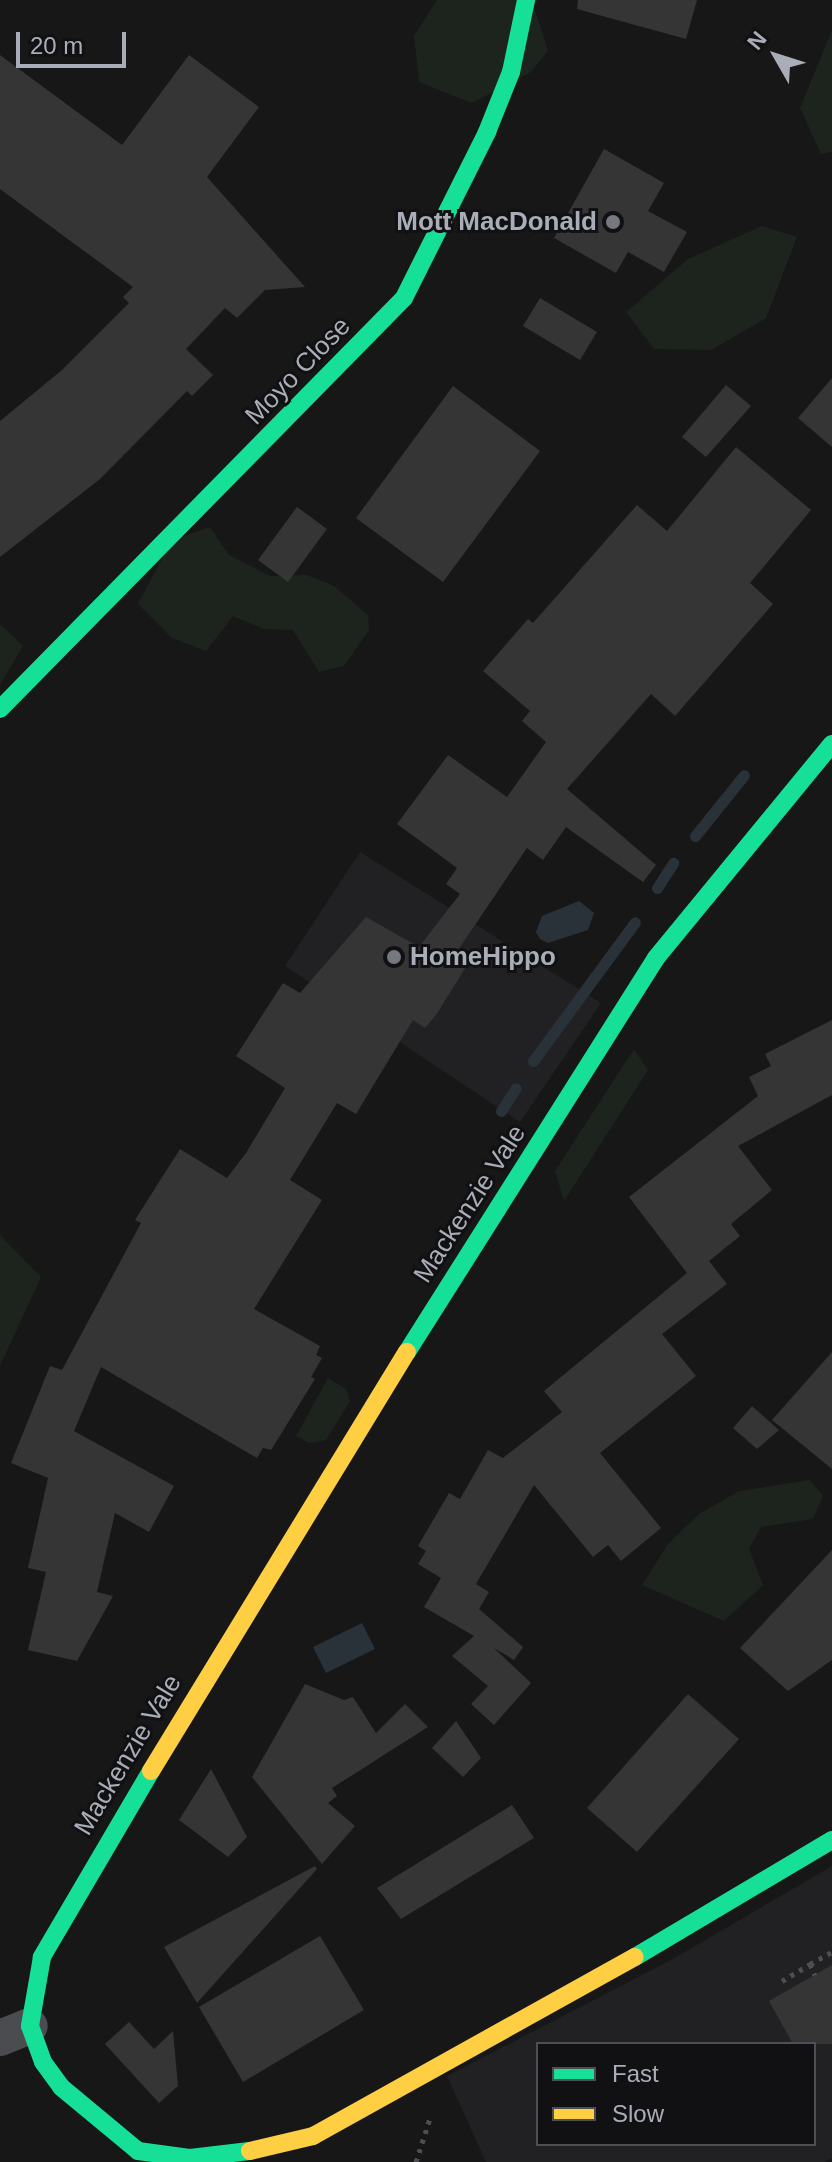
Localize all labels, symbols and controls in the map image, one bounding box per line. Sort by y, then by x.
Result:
scale bar [20,16,130,66]
north arrow [736,16,816,96]
text: N [742,27,772,55]
text: 20 m [30,32,83,59]
place label: Mott MacDonald [396,206,597,238]
marker: Mott MacDonald [604,213,622,231]
street label: Moyo Close [239,311,357,431]
place label: HomeHippo [410,941,556,973]
marker: HomeHippo [385,948,403,966]
street label: Mackenzie Vale [407,1119,533,1289]
street label: Mackenzie Vale [68,1669,188,1841]
legend [536,2042,816,2146]
text: Fast [612,2060,659,2087]
text: Slow [612,2100,664,2127]

